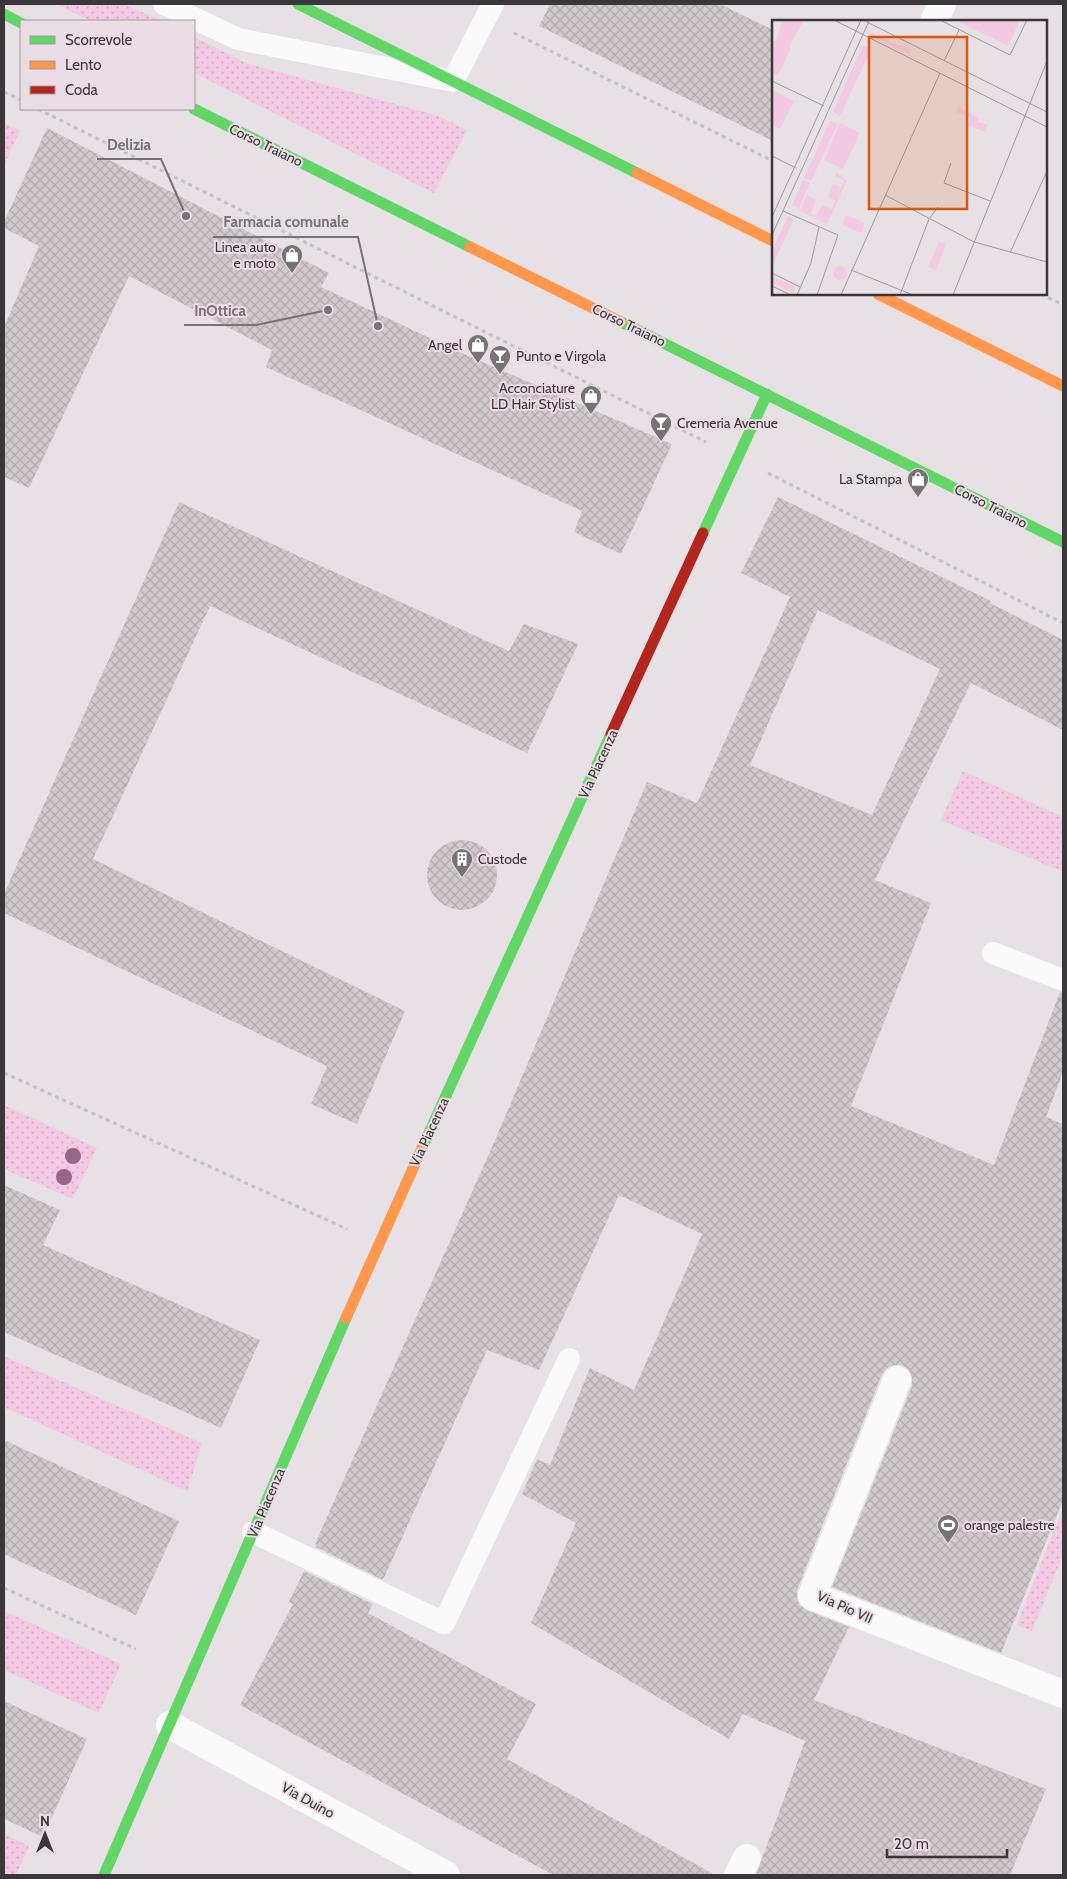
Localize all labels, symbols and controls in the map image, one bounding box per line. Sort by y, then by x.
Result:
legend [20,20,195,110]
inset map [772,20,1047,295]
text: Scorrevole [65,31,133,49]
text: Lento [65,56,102,74]
text: Coda [65,81,99,99]
street label: Corso Traiano [226,119,306,171]
callout: Delizia [97,129,161,159]
text: Delizia [107,136,152,154]
callout: Farmacia comunale [213,207,358,237]
text: Farmacia comunale [223,213,349,231]
place label: Linea auto e moto [215,238,276,272]
shop icon: Linea auto e moto [280,243,304,274]
callout: InOttica [184,295,256,325]
street label: Corso Traiano [589,299,669,351]
text: InOttica [194,302,246,320]
shop icon: Angel [466,333,490,364]
place label: Angel [428,336,463,354]
bar icon: Punto e Virgola [488,344,512,375]
place label: Punto e Virgola [516,347,606,365]
place label: Acconciature LD Hair Stylist [491,379,575,413]
shop icon: Acconciature LD Hair Stylist [579,384,603,415]
bar icon: Cremeria Avenue [649,411,673,442]
place label: Cremeria Avenue [677,414,778,432]
shop icon: La Stampa [906,467,930,498]
place label: La Stampa [839,470,902,488]
street label: Corso Traiano [951,480,1031,532]
street label: Via Piacenza [574,726,622,801]
building icon: Custode [450,847,474,878]
place label: Custode [478,850,527,868]
street label: Via Piacenza [405,1094,453,1169]
street label: Via Piacenza [243,1465,289,1541]
sports icon: orange palestre [936,1513,960,1544]
place label: orange palestre [964,1516,1055,1534]
street label: Via Pio VII [814,1587,876,1627]
street label: Via Duino [278,1778,338,1822]
north arrow [20,1809,70,1859]
text: N [40,1812,50,1830]
scale bar [887,1826,1007,1858]
text: 20 m [894,1835,929,1853]

